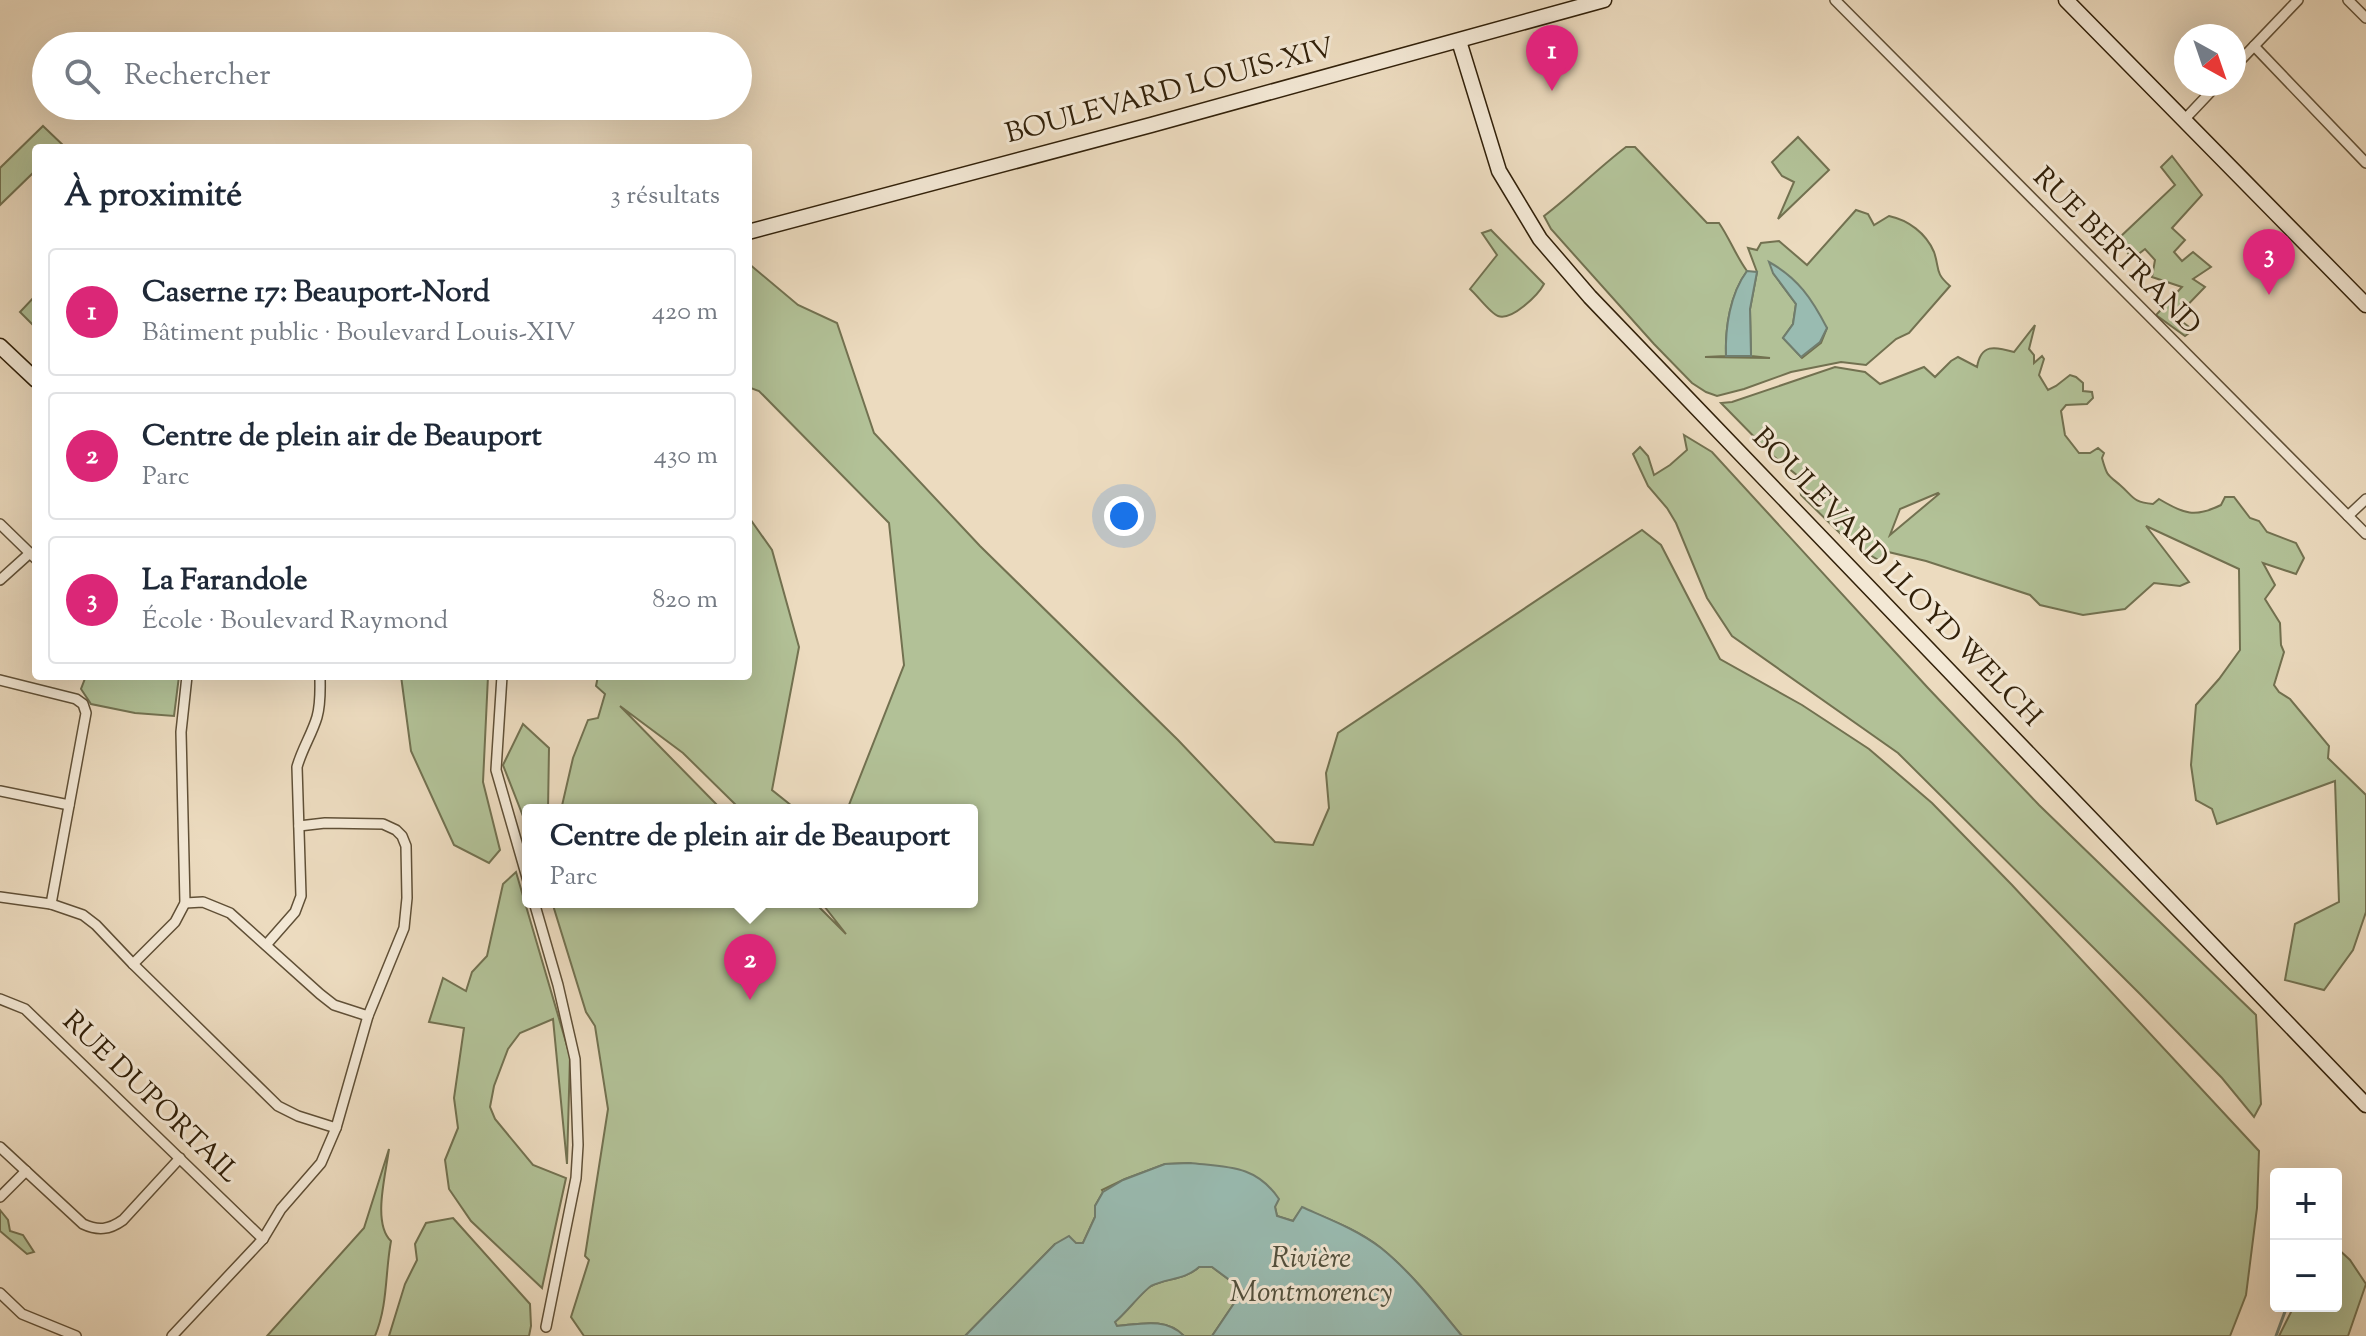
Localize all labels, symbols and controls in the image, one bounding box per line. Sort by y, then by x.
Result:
north arrow [2174,24,2246,96]
pin: 1 [1526,25,1578,91]
street label: BOULEVARD LOUIS-XIV [1001,29,1339,155]
search box [32,32,752,120]
icon: search [60,54,104,98]
text: Rechercher [124,55,271,98]
street label: RUE BERTRAND [2023,159,2209,345]
text: À proximité [64,172,242,221]
text: 3 résultats [610,178,720,215]
pin: 3 [2243,229,2295,295]
text: Caserne 17: Beauport-Nord [142,272,490,315]
text: 1 [88,294,96,331]
text: 420 m [652,294,718,331]
text: Bâtiment public · Boulevard Louis-XIV [142,315,576,352]
text: Centre de plein air de Beauport [142,416,542,459]
street label: BOULEVARD LLOYD WELCH [1742,419,2050,737]
text: 2 [86,438,98,475]
text: 430 m [654,438,718,475]
text: Parc [142,459,189,496]
your location [1104,496,1144,536]
text: La Farandole [142,560,307,603]
text: 3 [87,582,97,619]
text: 820 m [652,582,718,619]
text: École · Boulevard Raymond [142,603,448,640]
popup [522,804,978,908]
text: Centre de plein air de Beauport [550,816,950,859]
text: Parc [550,859,598,896]
pin: 2 [724,934,776,1000]
street label: RUE DUPORTAIL [52,1003,248,1193]
map controls [2270,1168,2342,1312]
button: + [2270,1168,2342,1240]
water label: Rivière Montmorency [1230,1238,1392,1315]
button: − [2270,1240,2342,1312]

